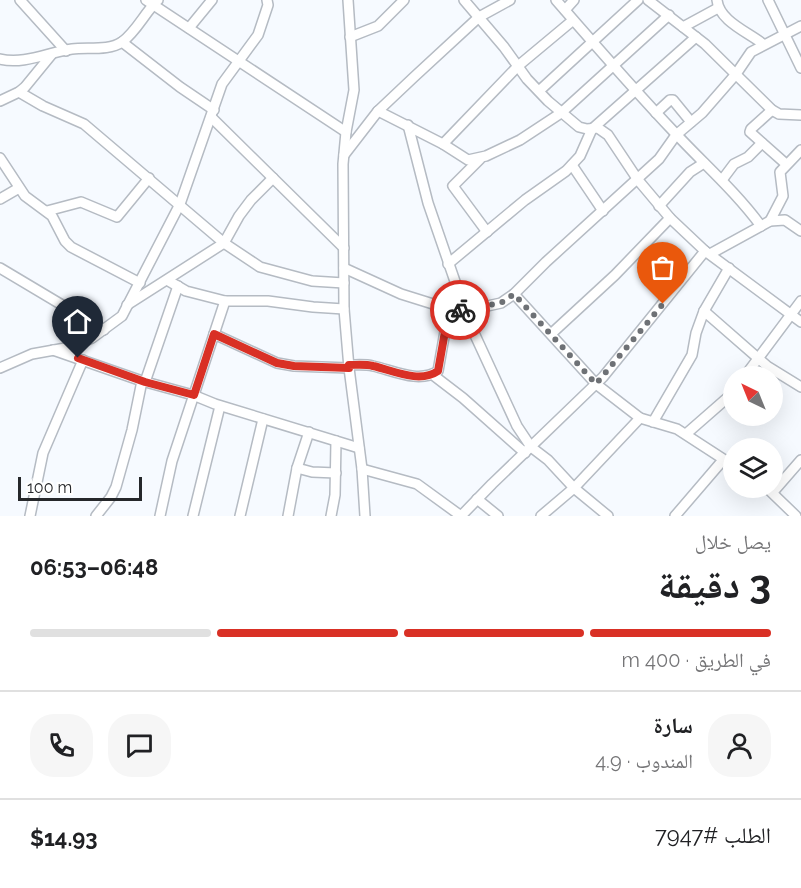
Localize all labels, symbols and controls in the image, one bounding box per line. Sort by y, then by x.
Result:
pin [637,242,688,304]
icon: bag [646,251,679,284]
courier [430,280,490,340]
icon: bike [444,294,477,327]
pin [52,296,103,358]
icon: home [61,305,94,338]
north arrow [723,366,783,426]
map controls [723,366,783,498]
button: layers [723,438,783,498]
scale bar [18,474,142,502]
text: 100 m [27,478,72,497]
text: يصل خلال [695,530,771,554]
text: 06:48–06:53 [30,554,158,580]
text: 3 دقيقة [658,561,771,607]
text: في الطريق · 400 m [622,648,771,672]
text: سارة [654,712,693,738]
button: phone [30,714,93,777]
button: chat [108,714,171,777]
button: person [708,714,771,777]
text: المندوب · 4.9 [595,749,693,773]
text: الطلب #7947 [655,822,771,848]
text: $14.93 [30,825,98,851]

